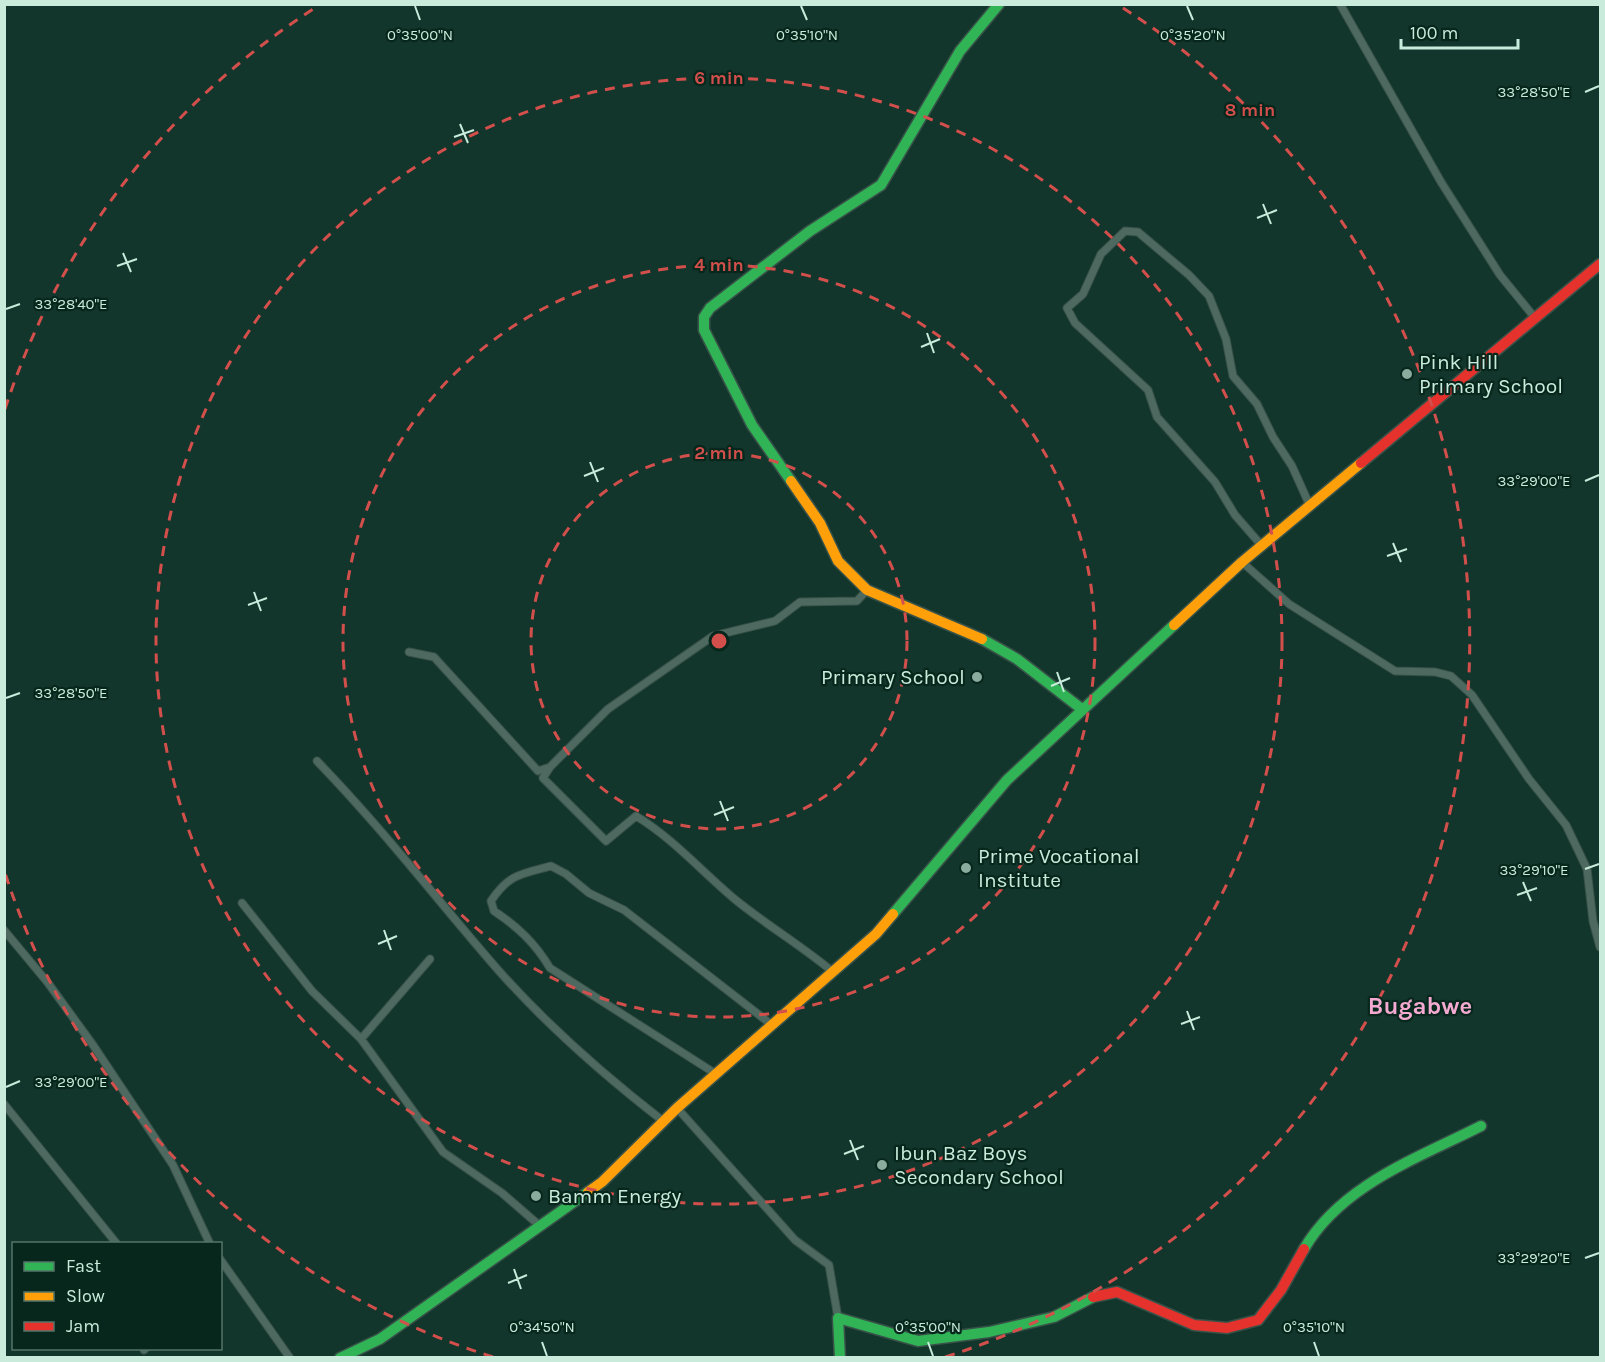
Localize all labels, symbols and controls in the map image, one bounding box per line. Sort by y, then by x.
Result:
scale bar [1401,12,1518,50]
text: 100 m [1410,22,1458,44]
text: 0°35'00"N [387,26,453,44]
text: 0°35'10"N [776,26,838,44]
text: 0°35'20"N [1160,26,1226,44]
text: 6 min [694,67,744,89]
text: 33°28'50"E [1497,83,1571,101]
text: 8 min [1225,99,1275,121]
text: 4 min [694,254,744,276]
text: 33°28'40"E [34,295,108,313]
place label: Pink Hill Primary School [1419,350,1563,398]
marker: Pink Hill Primary School [1400,367,1414,381]
text: 2 min [694,442,744,464]
text: 33°29'00"E [1497,472,1571,490]
centre of rings [709,631,729,651]
place label: Primary School [821,665,965,689]
marker: Primary School [970,670,984,684]
text: 33°28'50"E [34,684,108,702]
place label: Prime Vocational Institute [978,844,1140,892]
marker: Prime Vocational Institute [959,861,973,875]
text: 33°29'10"E [1499,861,1569,879]
district label: Bugabwe [1368,992,1472,1020]
text: 33°29'00"E [34,1073,108,1091]
place label: Ibun Baz Boys Secondary School [894,1141,1064,1189]
marker: Ibun Baz Boys Secondary School [875,1158,889,1172]
place label: Bamm Energy [548,1184,682,1208]
marker: Bamm Energy [529,1189,543,1203]
legend [12,1242,222,1350]
text: 33°29'20"E [1498,1249,1570,1267]
text: Fast [66,1255,101,1277]
text: Slow [66,1285,105,1307]
text: Jam [66,1315,100,1337]
text: 0°34'50"N [509,1318,575,1336]
text: 0°35'00"N [895,1318,961,1336]
text: 0°35'10"N [1283,1318,1345,1336]

